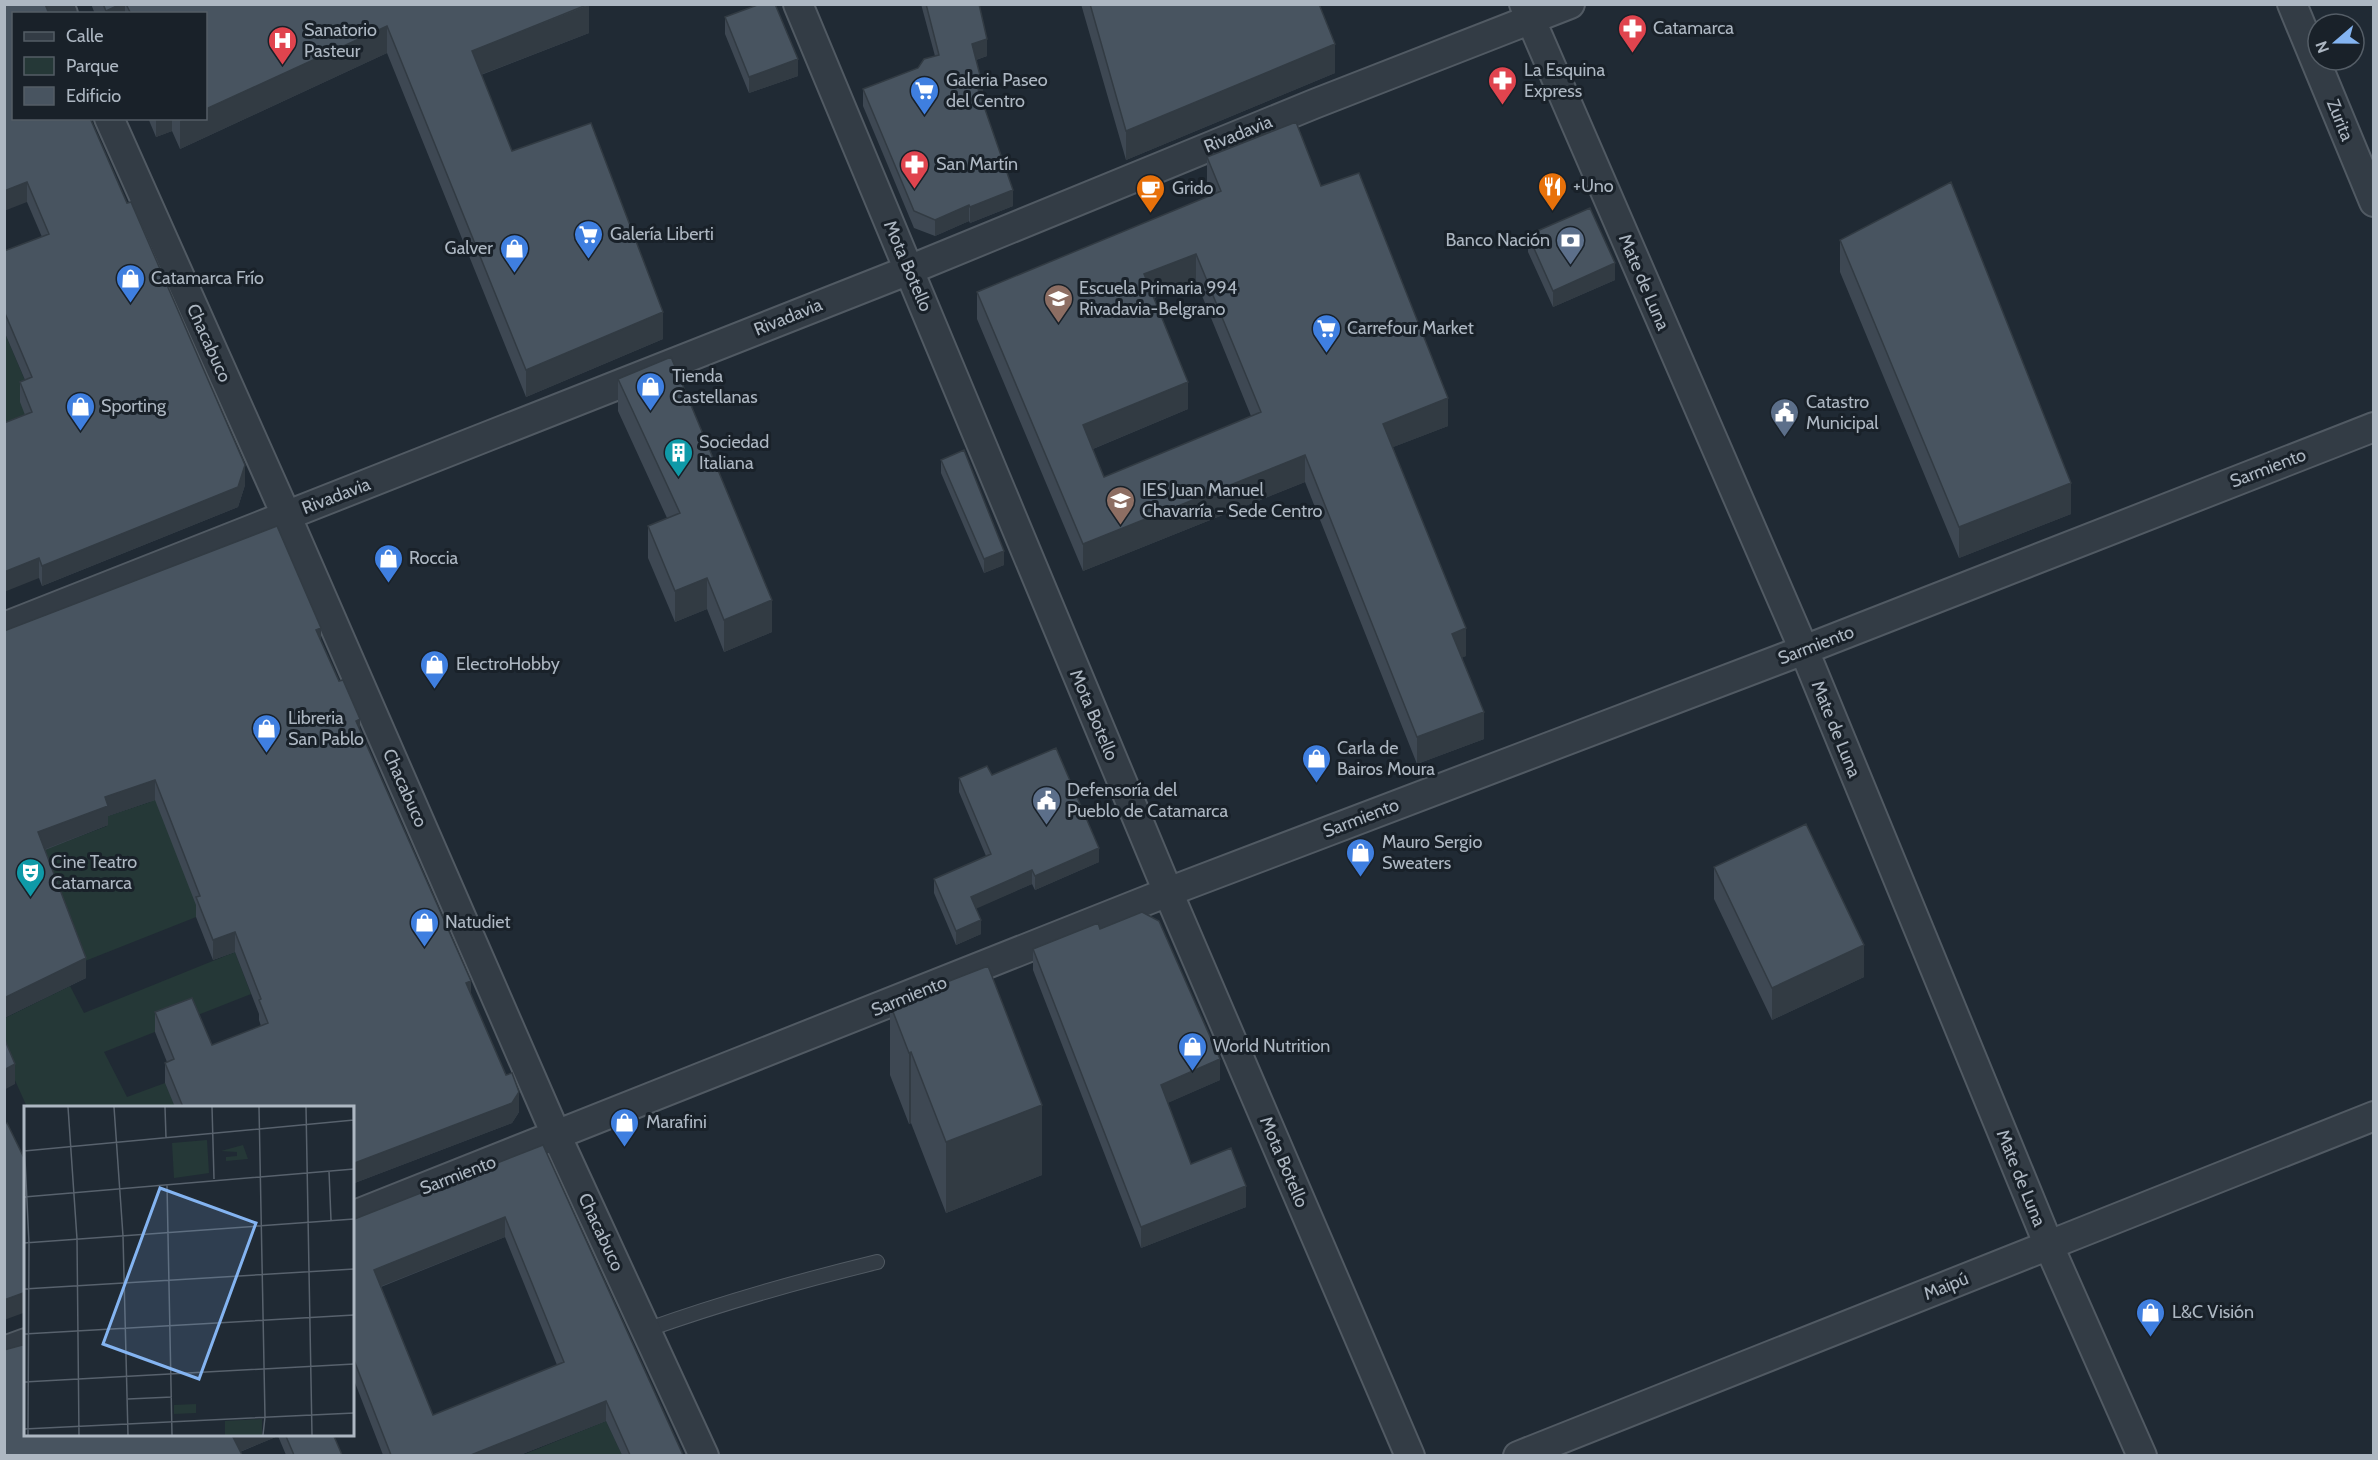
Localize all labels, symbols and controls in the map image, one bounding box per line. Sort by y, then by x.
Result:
legend [12,12,207,120]
pharmacy icon: Catamarca [1616,12,1648,54]
north arrow [2306,12,2366,72]
place label: Catamarca [1653,17,1734,39]
place label: Sanatorio Pasteur [304,19,377,62]
hospital icon: Sanatorio Pasteur [267,24,299,66]
text: Calle [66,25,103,47]
text: N [2312,38,2333,56]
text: Parque [66,55,119,77]
place label: La Esquina Express [1524,59,1605,102]
pharmacy icon: La Esquina Express [1487,64,1519,106]
place label: Galeria Paseo del Centro [946,69,1048,112]
supermarket icon: Galeria Paseo del Centro [909,74,941,116]
text: Edificio [66,85,121,107]
street label: Zurita [2322,96,2358,144]
street label: Rivadavia [1201,110,1276,158]
pharmacy icon: San Martín [899,148,931,190]
place label: San Martín [936,153,1018,175]
restaurant icon: +Uno [1536,170,1568,212]
cafe icon: Grido [1135,172,1167,214]
place label: +Uno [1573,175,1614,197]
place label: Grido [1172,177,1213,199]
street label: Mota Botello [879,217,937,315]
supermarket icon: Galería Liberti [573,218,605,260]
place label: Galería Liberti [610,223,714,245]
bank icon: Banco Nación [1555,224,1587,266]
place label: Banco Nación [1445,229,1550,251]
street label: Mate de Luna [1614,231,1674,334]
shop icon: Galver [498,232,530,274]
place label: Galver [445,237,493,259]
shop icon: Catamarca Frío [114,262,146,304]
place label: Catamarca Frío [151,267,264,289]
place label: Escuela Primaria 994 Rivadavia-Belgrano [1079,277,1237,320]
school or university icon: Escuela Primaria 994 Rivadavia-Belgrano [1042,282,1074,324]
street label: Rivadavia [751,293,826,341]
street label: Chacabuco [182,300,236,386]
supermarket icon: Carrefour Market [1310,312,1342,354]
place label: Carrefour Market [1347,317,1474,339]
place label: Tienda Castellanas [672,365,758,408]
shop icon: Tienda Castellanas [635,370,667,412]
shop icon: Sporting [64,390,96,432]
place label: Catastro Municipal [1806,391,1879,434]
place label: Sporting [101,395,167,417]
public building icon: Catastro Municipal [1769,396,1801,438]
place label: Sociedad Italiana [699,431,769,474]
building icon: Sociedad Italiana [662,436,694,478]
street label: Sarmiento [2227,443,2309,493]
street label: Rivadavia [299,473,374,519]
place label: IES Juan Manuel Chavarría - Sede Centro [1142,479,1323,522]
school or university icon: IES Juan Manuel Chavarría - Sede Centro [1105,484,1137,526]
shop icon: Roccia [372,542,404,584]
place label: Roccia [409,547,458,569]
street label: Sarmiento [1775,620,1857,670]
shop icon: ElectroHobby [419,648,451,690]
place label: ElectroHobby [456,653,560,675]
street label: Mota Botello [1065,666,1123,764]
street label: Mate de Luna [1807,677,1866,781]
place label: Libreria San Pablo [288,707,364,750]
shop icon: Libreria San Pablo [251,712,283,754]
place label: Carla de Bairos Moura [1337,737,1435,780]
shop icon: Carla de Bairos Moura [1300,742,1332,784]
street label: Chacabuco [378,745,432,831]
place label: Defensoría del Pueblo de Catamarca [1067,779,1228,822]
public building icon: Defensoría del Pueblo de Catamarca [1030,784,1062,826]
street label: Sarmiento [1320,793,1402,843]
place label: Mauro Sergio Sweaters [1382,831,1482,874]
shop icon: Mauro Sergio Sweaters [1345,836,1377,878]
place label: Cine Teatro Catamarca [51,851,137,894]
theatre icon: Cine Teatro Catamarca [14,856,46,898]
shop icon: Natudiet [408,906,440,948]
place label: Natudiet [445,911,511,933]
street label: Sarmiento [868,971,950,1021]
shop icon: World Nutrition [1176,1030,1208,1072]
place label: World Nutrition [1213,1035,1330,1057]
inset map [24,1106,354,1436]
shop icon: Marafini [609,1106,641,1148]
place label: Marafini [646,1111,707,1133]
street label: Mota Botello [1255,1113,1313,1211]
street label: Mate de Luna [1992,1126,2051,1230]
street label: Sarmiento [417,1150,499,1200]
street label: Chacabuco [573,1189,629,1275]
street label: Maipú [1920,1267,1972,1305]
shop icon: L&C Visión [2135,1296,2167,1338]
place label: L&C Visión [2172,1301,2254,1323]

